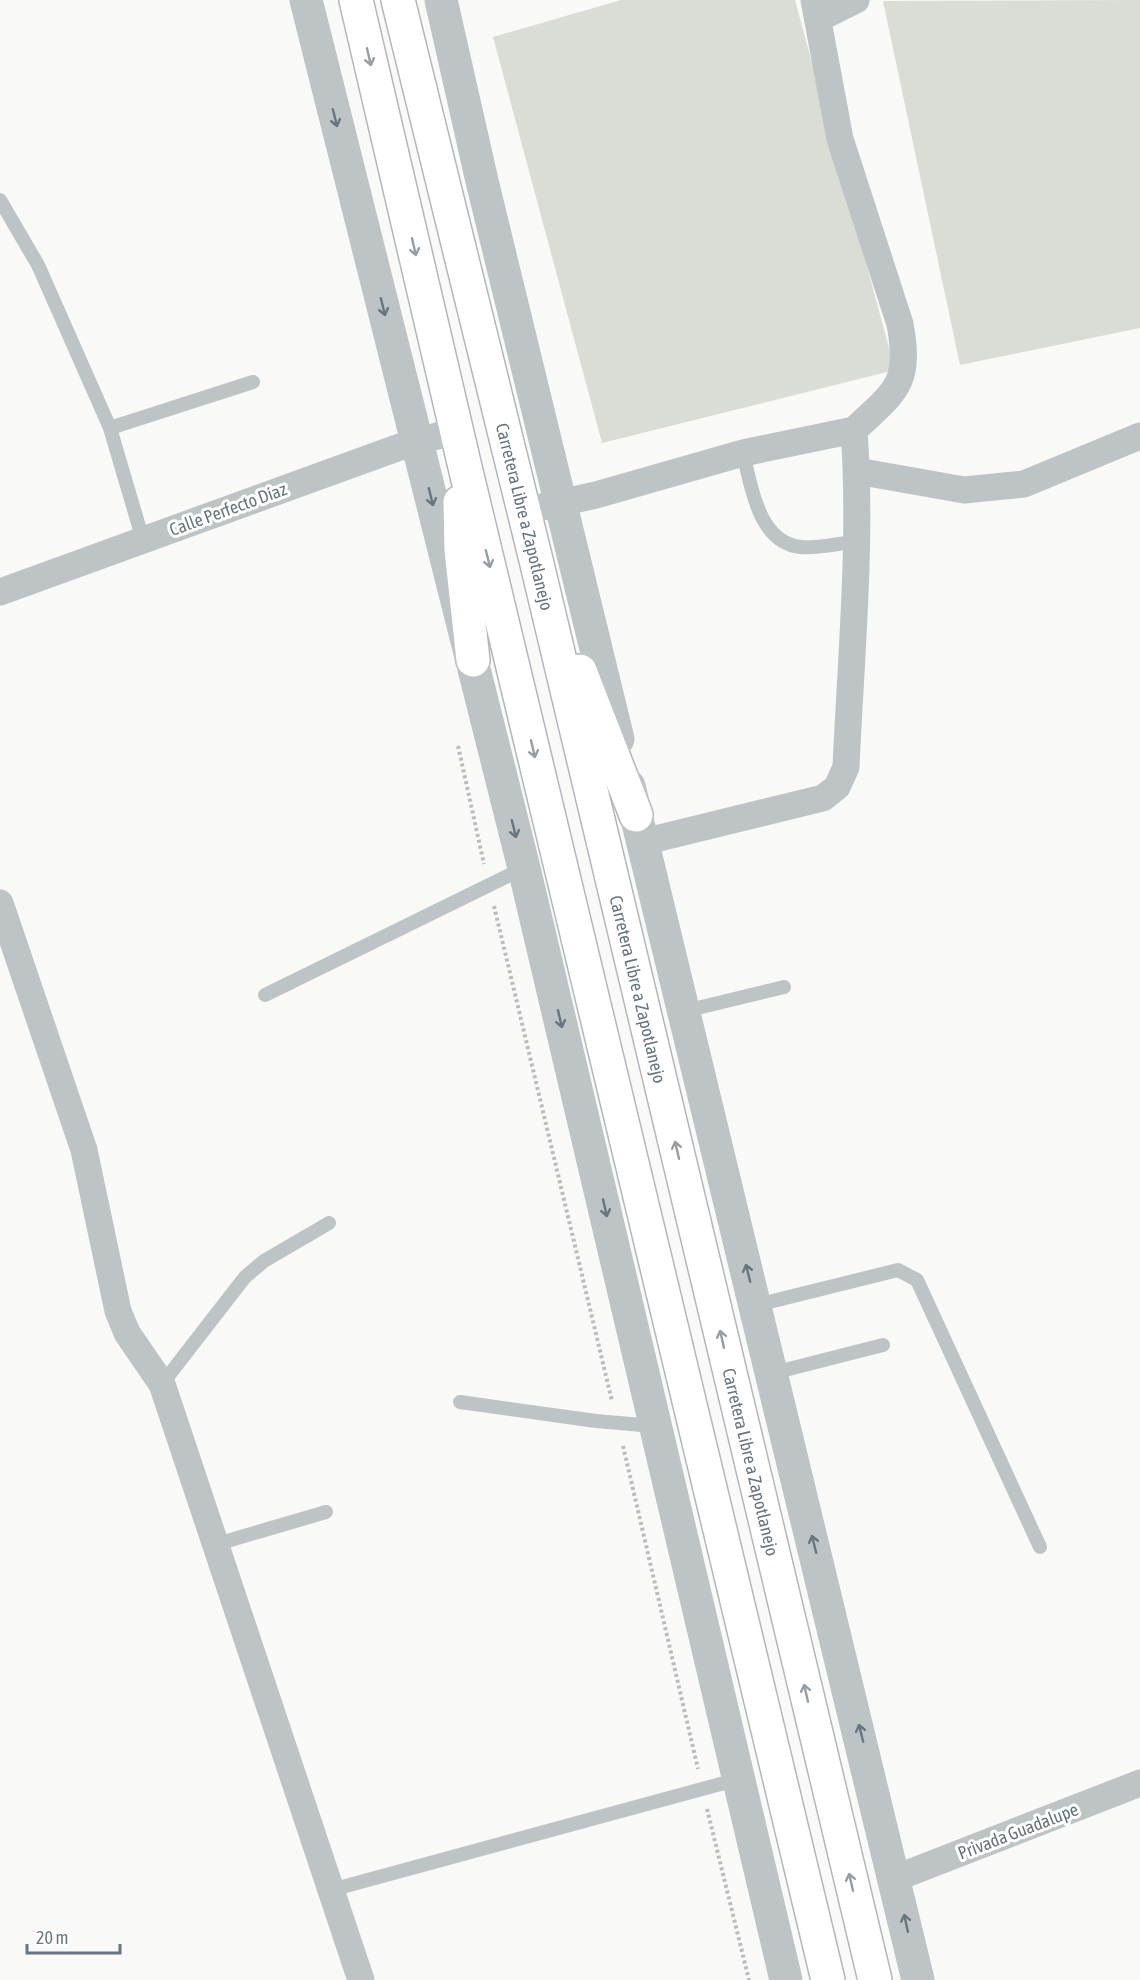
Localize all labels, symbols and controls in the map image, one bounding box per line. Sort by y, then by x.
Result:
one-way arrow [364,47,376,66]
one-way arrow [330,108,342,127]
one-way arrow [408,237,420,256]
one-way arrow [377,297,389,316]
street label: Carretera Libre a Zapotlanejo [492,421,558,612]
street label: Calle Perfecto Díaz [167,478,290,540]
one-way arrow [426,488,437,507]
one-way arrow [482,549,494,568]
one-way arrow [528,739,540,758]
one-way arrow [509,819,521,838]
street label: Carretera Libre a Zapotlanejo [606,893,671,1085]
one-way arrow [554,1009,566,1028]
one-way arrow [670,1141,682,1160]
one-way arrow [600,1198,611,1218]
one-way arrow [742,1263,754,1282]
one-way arrow [715,1330,727,1349]
street label: Carretera Libre a Zapotlanejo [719,1366,784,1558]
one-way arrow [808,1535,820,1554]
one-way arrow [800,1683,812,1702]
one-way arrow [854,1724,866,1743]
street label: Privada Guadalupe [955,1798,1081,1864]
one-way arrow [845,1873,857,1892]
one-way arrow [900,1914,911,1933]
scale bar [27,1917,120,1955]
text: 20 m [36,1927,68,1948]

